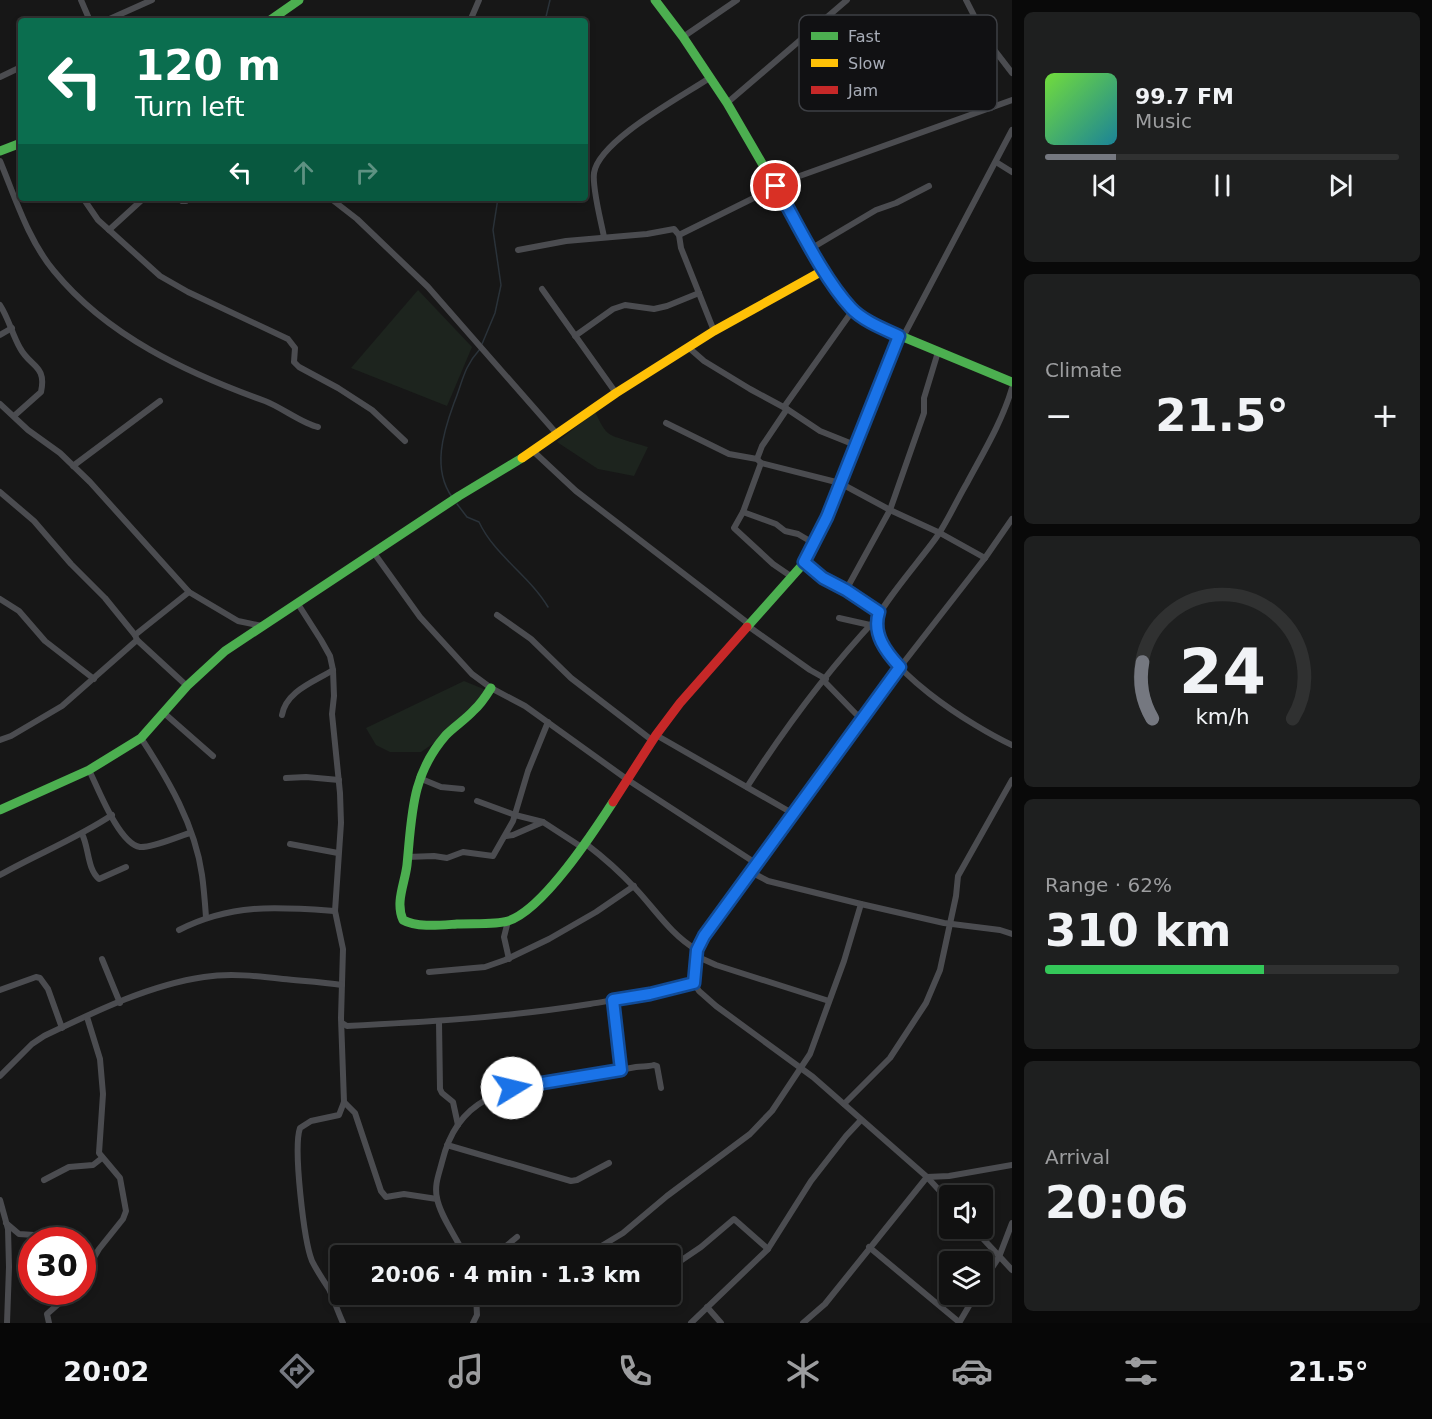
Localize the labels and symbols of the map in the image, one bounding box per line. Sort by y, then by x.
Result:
legend [799,15,997,111]
text: Fast [848,27,880,46]
text: Slow [848,54,885,73]
text: Jam [847,81,878,100]
pin [750,160,801,211]
position arrow [480,1056,544,1120]
speed limit sign: 30 [18,1227,96,1305]

